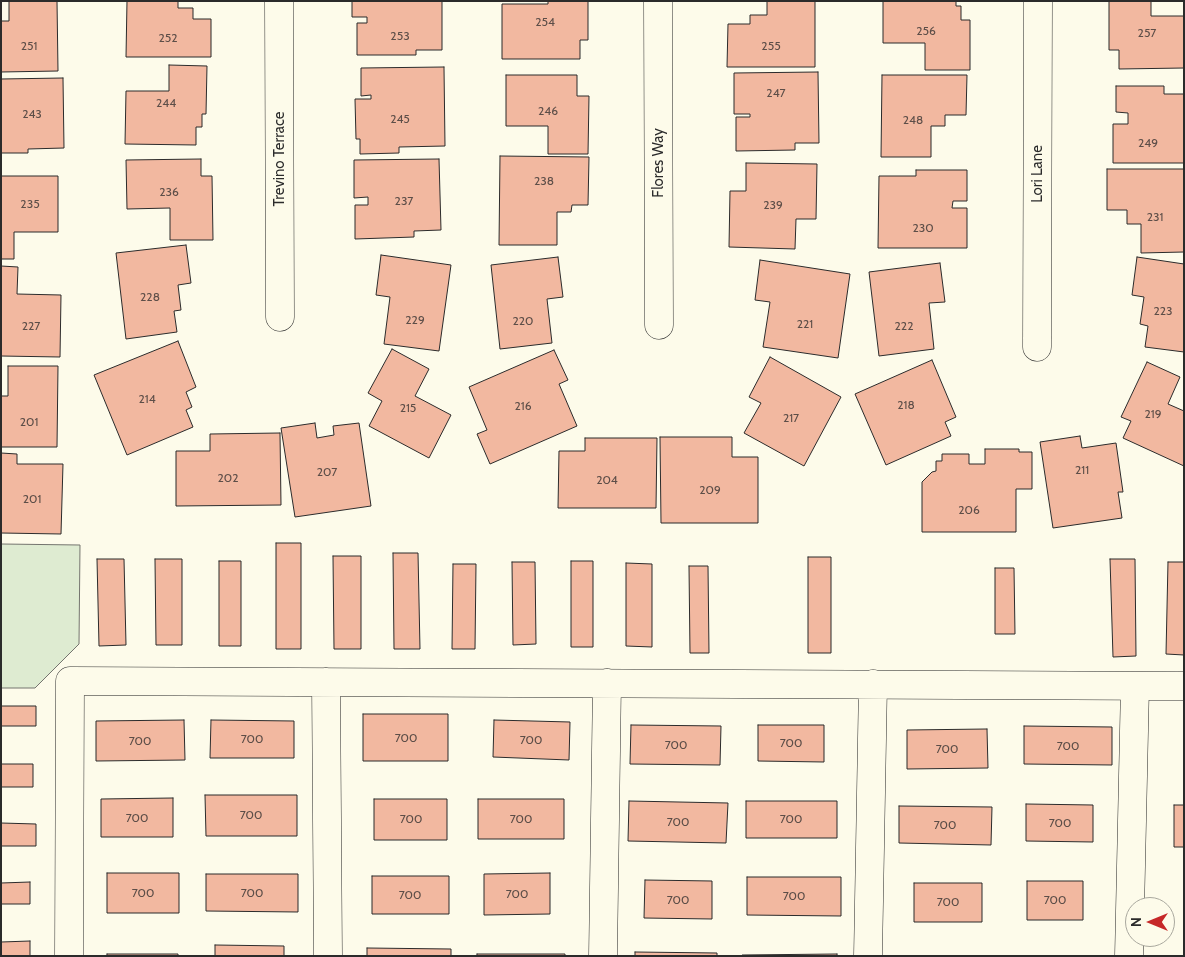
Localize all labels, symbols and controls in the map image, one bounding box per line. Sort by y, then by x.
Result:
house number: 254 [535,15,555,29]
house number: 256 [916,24,936,38]
house number: 257 [1138,26,1156,40]
house number: 253 [390,29,410,43]
house number: 252 [158,31,178,45]
house number: 251 [21,39,37,53]
house number: 255 [761,39,781,53]
house number: 247 [766,86,786,100]
house number: 244 [156,96,176,110]
house number: 246 [538,104,558,118]
house number: 243 [22,107,42,121]
street label: Trevino Terrace [271,112,289,206]
house number: 245 [390,112,410,126]
house number: 248 [903,113,923,127]
street label: Flores Way [650,128,668,198]
house number: 249 [1138,136,1158,150]
street label: Lori Lane [1029,145,1047,203]
house number: 238 [534,174,554,188]
house number: 236 [159,185,179,199]
house number: 237 [395,194,413,208]
house number: 235 [20,197,40,211]
house number: 239 [763,198,783,212]
house number: 231 [1147,210,1163,224]
house number: 230 [912,221,934,235]
house number: 228 [140,290,160,304]
house number: 223 [1153,304,1173,318]
house number: 229 [405,313,425,327]
house number: 220 [513,314,533,328]
house number: 221 [797,317,813,331]
house number: 227 [22,319,40,333]
house number: 222 [895,319,913,333]
house number: 214 [138,392,156,406]
house number: 218 [897,398,915,412]
house number: 216 [514,399,532,413]
house number: 215 [400,401,416,415]
house number: 219 [1144,407,1162,421]
house number: 217 [783,411,799,425]
house number: 201 [20,415,38,429]
house number: 211 [1075,463,1089,477]
house number: 207 [317,465,337,479]
house number: 202 [218,471,238,485]
house number: 204 [596,473,618,487]
house number: 209 [699,483,721,497]
house number: 201 [23,492,41,506]
house number: 206 [958,503,980,517]
house number: 700 [395,731,417,745]
house number: 700 [241,732,263,746]
house number: 700 [520,733,542,747]
house number: 700 [129,734,151,748]
house number: 700 [780,736,802,750]
house number: 700 [665,738,687,752]
house number: 700 [1057,739,1079,753]
house number: 700 [936,742,958,756]
house number: 700 [240,808,262,822]
house number: 700 [126,811,148,825]
house number: 700 [400,812,422,826]
house number: 700 [510,812,532,826]
house number: 700 [780,812,802,826]
house number: 700 [667,815,689,829]
house number: 700 [1049,816,1071,830]
house number: 700 [934,818,956,832]
house number: 700 [132,886,154,900]
house number: 700 [241,886,263,900]
house number: 700 [506,887,528,901]
house number: 700 [399,888,421,902]
house number: 700 [783,889,805,903]
house number: 700 [667,893,689,907]
house number: 700 [1044,893,1066,907]
house number: 700 [937,895,959,909]
north arrow [1125,897,1175,947]
text: N [1127,917,1145,927]

